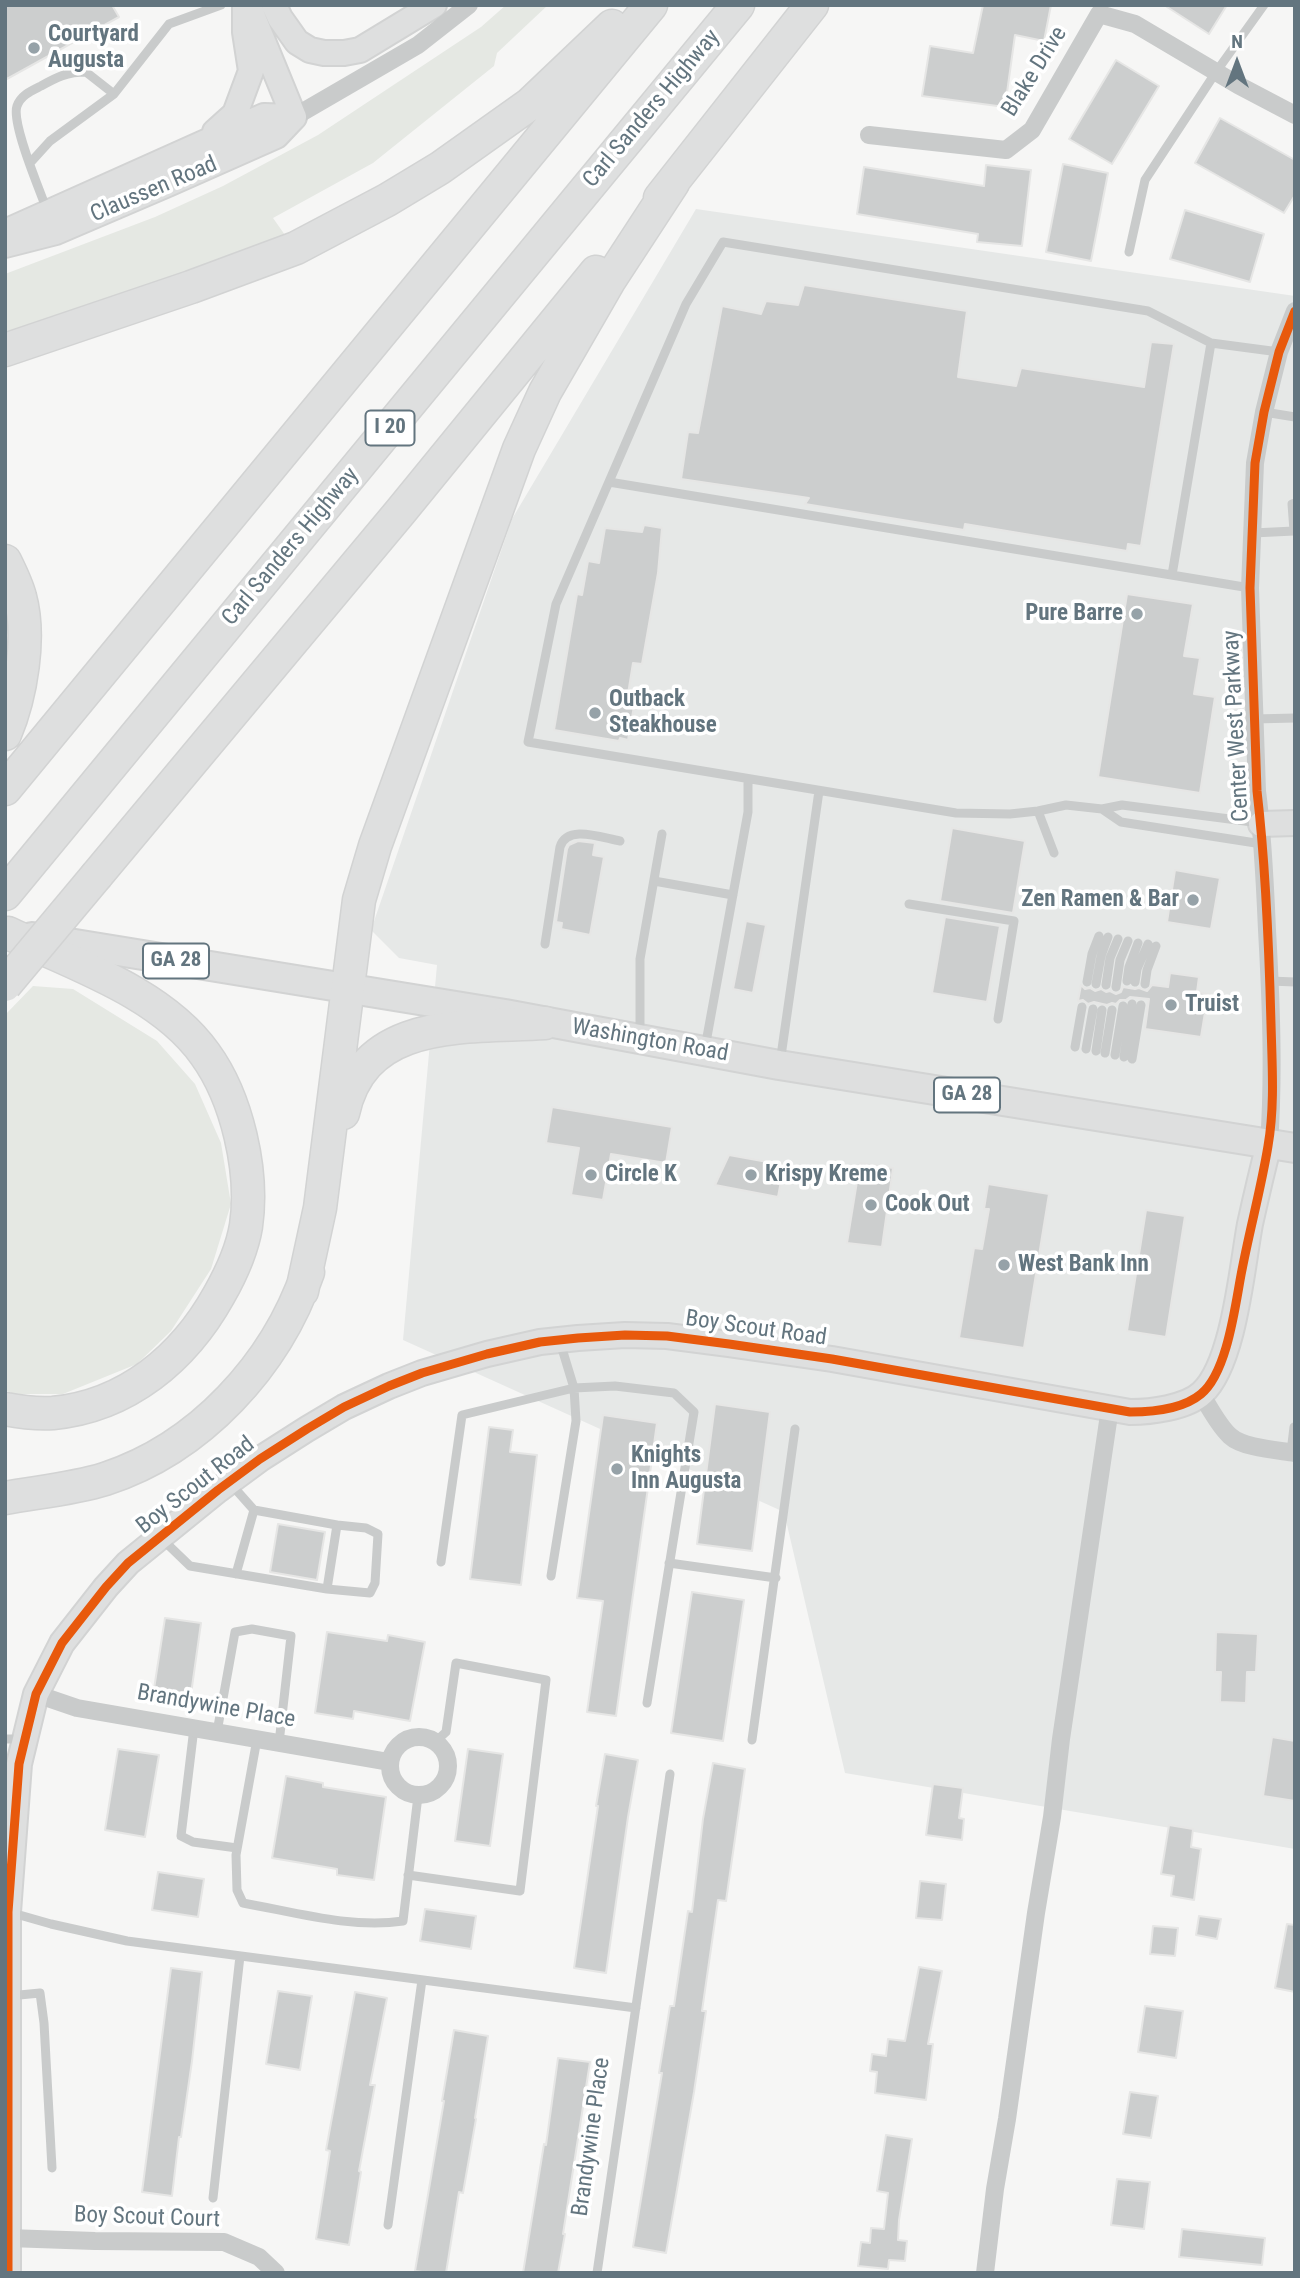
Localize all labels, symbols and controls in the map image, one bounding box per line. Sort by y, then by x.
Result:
place label: Courtyard Augusta [48,21,139,75]
street label: Blake Drive [997,22,1073,122]
street label: Carl Sanders Highway [578,24,726,194]
north arrow [1202,28,1272,98]
text: N [1231,30,1243,53]
marker: Courtyard Augusta [26,40,42,56]
street label: Claussen Road [87,151,221,229]
road number: I 20 [366,410,414,446]
street label: Carl Sanders Highway [217,462,365,632]
place label: Pure Barre [1025,600,1123,628]
marker: Pure Barre [1129,606,1145,622]
street label: Center West Parkway [1218,630,1256,822]
place label: Outback Steakhouse [609,686,717,740]
marker: Outback Steakhouse [587,705,603,721]
place label: Zen Ramen & Bar [1021,886,1179,914]
marker: Zen Ramen & Bar [1185,892,1201,908]
road number: GA 28 [143,944,209,978]
place label: Truist [1185,991,1239,1019]
marker: Truist [1163,997,1179,1013]
street label: Washington Road [570,1014,730,1068]
road number: GA 28 [934,1078,1000,1112]
place label: Circle K [605,1161,677,1189]
place label: Krispy Kreme [765,1161,888,1189]
marker: Circle K [583,1167,599,1183]
marker: Krispy Kreme [743,1167,759,1183]
place label: Cook Out [885,1191,970,1219]
marker: Cook Out [863,1197,879,1213]
place label: West Bank Inn [1018,1251,1149,1279]
marker: West Bank Inn [996,1257,1012,1273]
street label: Boy Scout Road [684,1305,828,1353]
street label: Boy Scout Road [131,1431,261,1541]
place label: Knights Inn Augusta [631,1442,741,1496]
marker: Knights Inn Augusta [609,1461,625,1477]
street label: Brandywine Place [135,1680,297,1734]
street label: Brandywine Place [567,2056,617,2218]
street label: Boy Scout Court [73,2202,221,2234]

